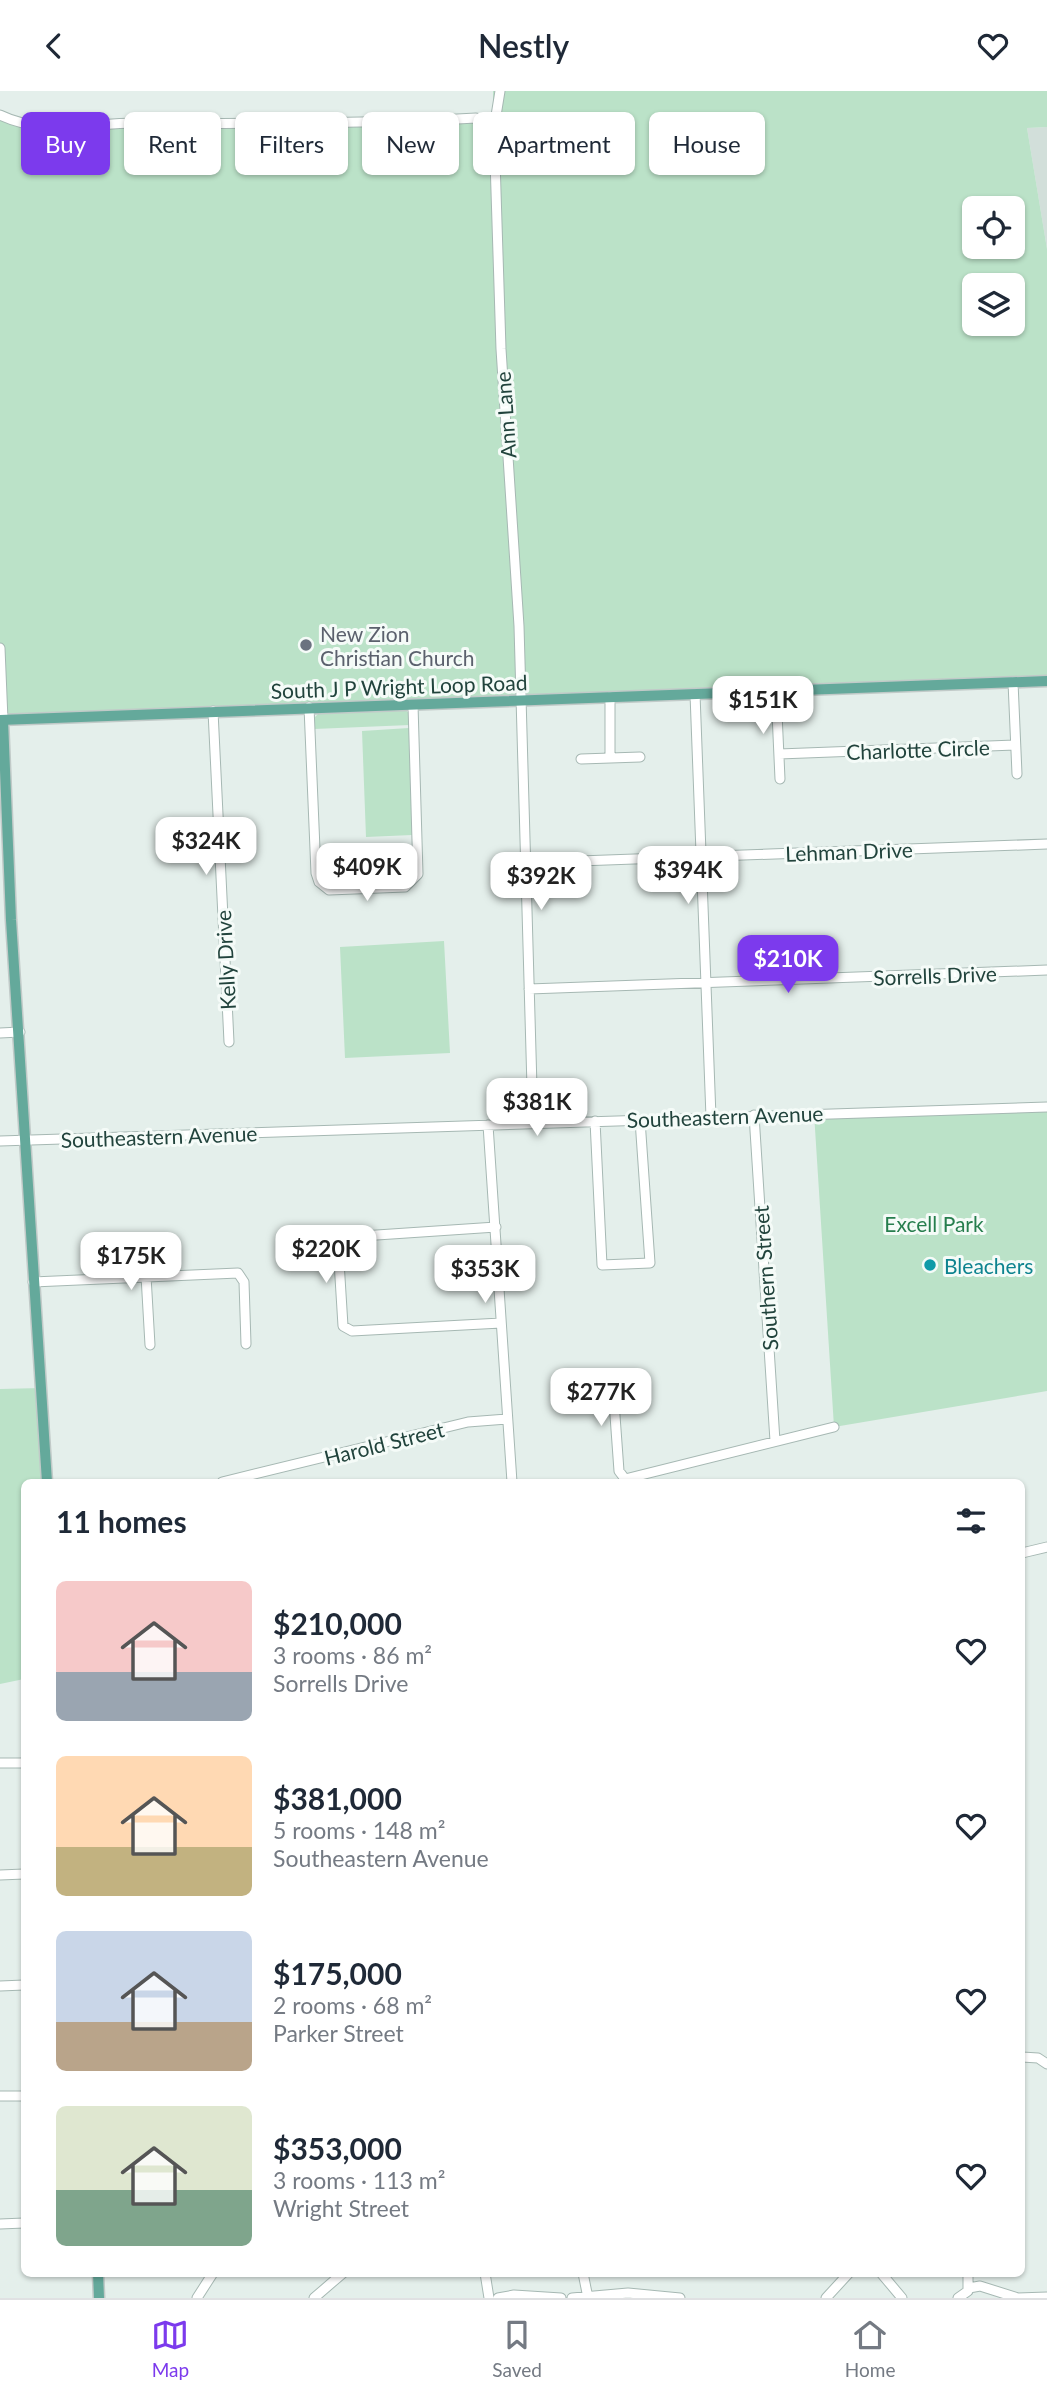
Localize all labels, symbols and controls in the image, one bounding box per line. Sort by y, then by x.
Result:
text: Nestly [478,26,569,65]
icon: back [35,27,73,65]
icon: heart [974,27,1012,65]
chip: Buy [21,112,110,175]
chip: Rent [124,112,221,175]
chip: Filters [235,112,348,175]
chip: New [362,112,459,175]
chip: Apartment [473,112,635,175]
chip: House [649,112,765,175]
map controls [962,196,1025,336]
button: locate [962,196,1025,259]
button: layers [962,273,1025,336]
street label: Ann Lane [489,371,521,459]
place label: New Zion Christian Church [320,621,474,670]
marker: New Zion Christian Church [298,637,314,653]
street label: South J P Wright Loop Road [270,669,528,703]
pin: $151K [714,677,812,736]
text: $151K [728,685,798,713]
street label: Charlotte Circle [846,734,990,764]
pin: $324K [157,817,255,877]
text: $324K [171,826,241,854]
street label: Lehman Drive [785,836,913,866]
pin: $409K [318,843,416,903]
pin: $394K [639,847,737,906]
text: $409K [332,852,402,880]
pin: $392K [492,853,590,912]
text: $394K [653,855,723,883]
text: $392K [506,861,576,889]
street label: Kelly Drive [210,909,240,1011]
pin: $210K [739,935,837,995]
text: $210K [753,944,823,972]
street label: Sorrells Drive [873,960,997,990]
pin: $381K [488,1079,586,1138]
text: $381K [502,1087,572,1115]
street label: Southeastern Avenue [626,1100,824,1132]
street label: Southeastern Avenue [60,1120,258,1152]
street label: Southern Street [747,1204,783,1351]
park label: Excell Park [884,1211,984,1236]
pin: $220K [277,1225,375,1285]
pin: $175K [82,1233,180,1292]
text: $220K [291,1234,361,1262]
text: $175K [96,1241,166,1269]
pin: $353K [436,1245,534,1305]
place label: Bleachers [944,1253,1033,1278]
text: $353K [450,1254,520,1282]
marker: Bleachers [922,1257,938,1273]
pin: $277K [552,1369,650,1428]
text: $277K [566,1377,636,1405]
street label: Harold Street [321,1416,447,1470]
icon: filters [952,1502,990,1540]
text: 11 homes [56,1503,187,1539]
text: $210,000 [273,1605,402,1641]
icon: home [112,1609,196,1693]
icon: heart [952,1632,990,1670]
text: 3 rooms · 86 m² [273,1641,432,1669]
text: Sorrells Drive [273,1669,408,1697]
text: $381,000 [273,1780,402,1816]
icon: home [112,1784,196,1868]
icon: heart [952,1807,990,1845]
text: 5 rooms · 148 m² [273,1816,445,1844]
text: Southeastern Avenue [273,1844,489,1872]
text: $175,000 [273,1955,402,1991]
icon: home [112,1959,196,2043]
icon: heart [952,1982,990,2020]
text: 2 rooms · 68 m² [273,1991,432,2019]
text: Parker Street [273,2019,404,2047]
text: $353,000 [273,2130,402,2166]
icon: home [112,2134,196,2218]
icon: heart [952,2157,990,2195]
text: 3 rooms · 113 m² [273,2166,445,2194]
text: Wright Street [273,2194,409,2222]
tab: Map [151,2316,189,2381]
tab: Saved [492,2316,542,2381]
tab: Home [845,2316,896,2381]

